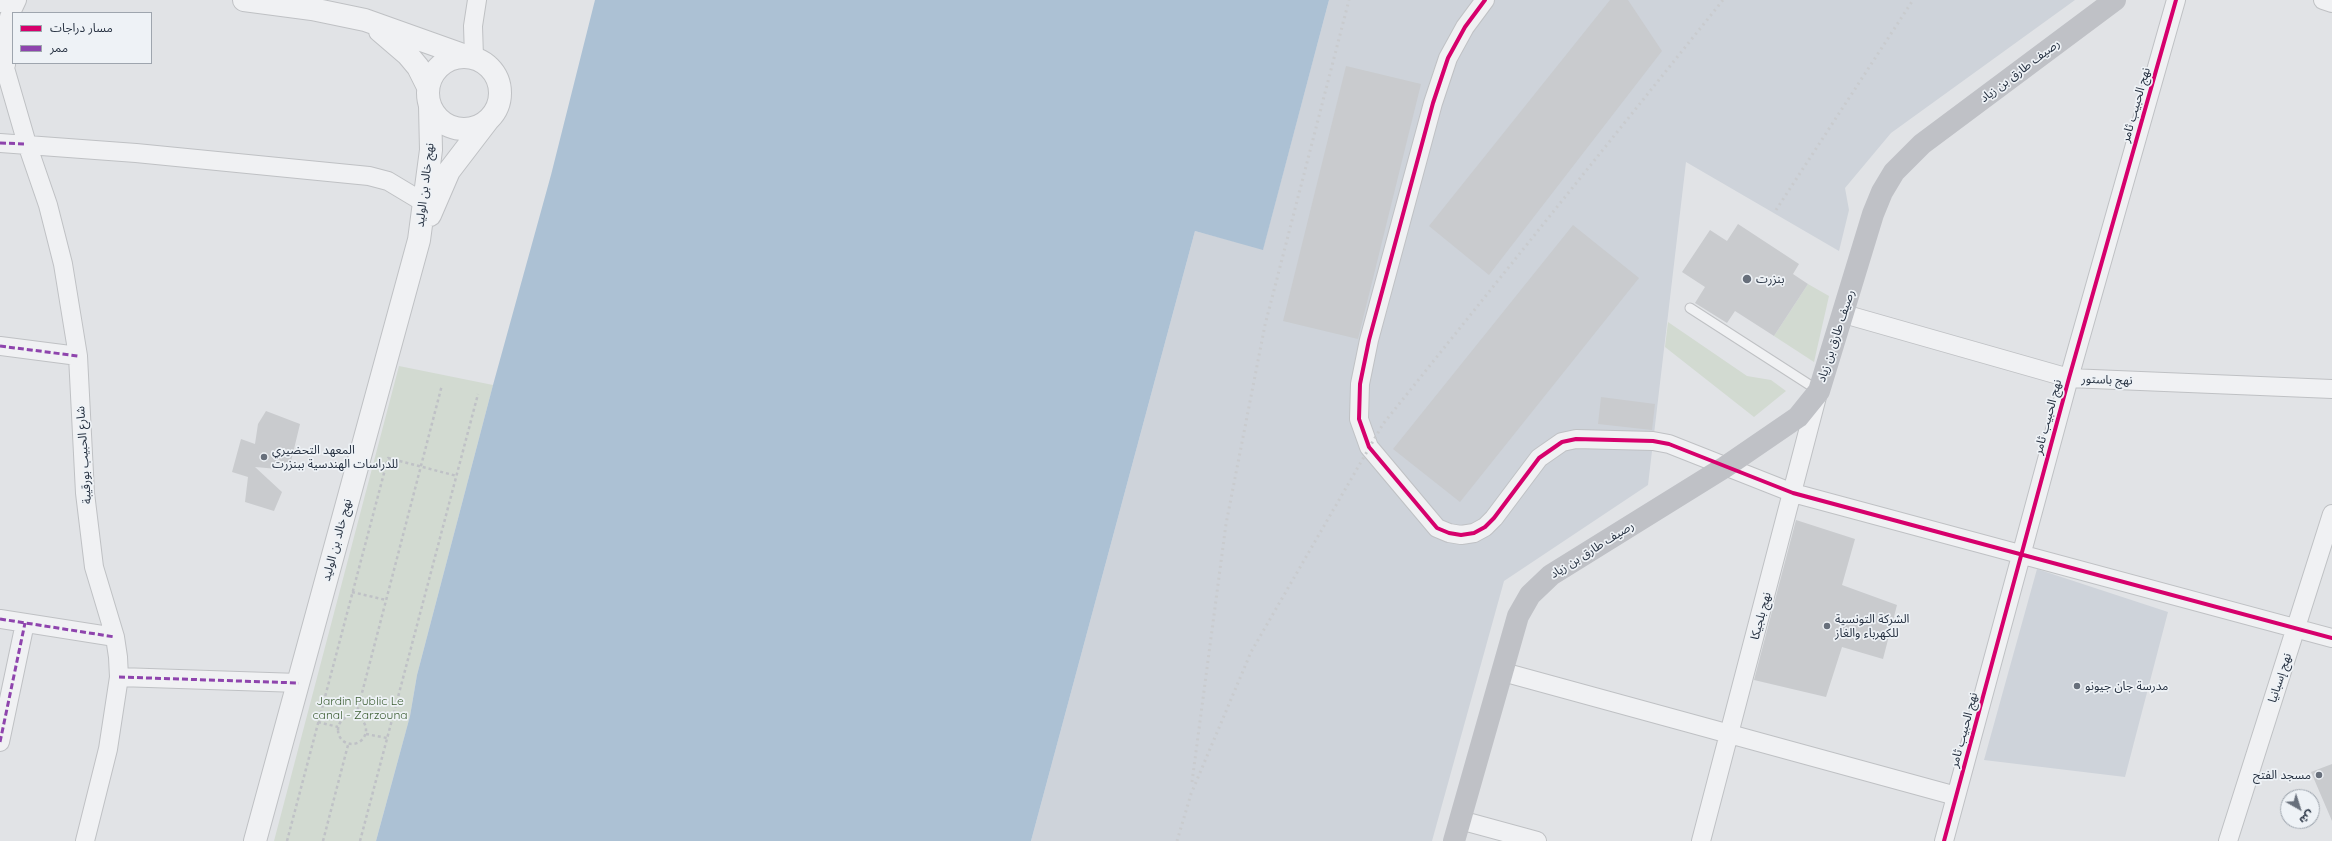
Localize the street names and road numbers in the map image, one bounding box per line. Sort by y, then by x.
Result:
street label: رصيف طارق بن زياد [1977,36,2063,106]
street label: نهج الحبيب ثامر [2118,66,2154,144]
street label: نهج خالد بن الوليد [413,142,437,228]
street label: رصيف طارق بن زياد [1814,288,1858,384]
street label: نهج باستور [2081,372,2133,388]
street label: نهج الحبيب ثامر [2031,378,2065,456]
street label: شارع الحبيب بورقيبة [73,406,95,504]
street label: نهج خالد بن الوليد [319,497,355,583]
street label: رصيف طارق بن زياد [1547,518,1637,582]
street label: نهج بلجيكا [1748,591,1774,641]
street label: نهج إسبانيا [2265,651,2295,705]
street label: نهج الحبيب ثامر [1947,691,1981,769]

